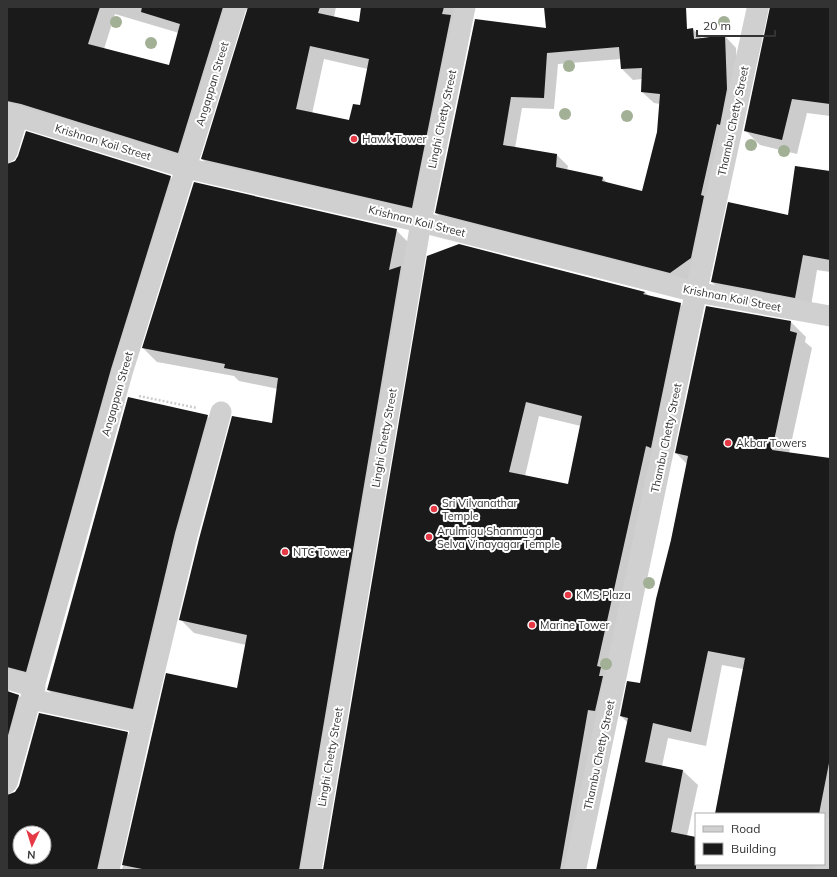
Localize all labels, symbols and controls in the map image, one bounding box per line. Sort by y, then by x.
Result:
scale bar [697,12,775,38]
text: 20 m [703,18,731,33]
street label: Angappan Street [193,40,231,128]
street label: Thambu Chetty Street [715,65,752,177]
street label: Linghi Chetty Street [425,68,459,170]
street label: Krishnan Koil Street [53,121,153,163]
place label: Hawk Tower [362,132,427,146]
marker: Hawk Tower [349,134,359,144]
street label: Krishnan Koil Street [367,202,467,240]
street label: Krishnan Koil Street [682,282,782,314]
street label: Angappan Street [98,350,136,438]
street label: Thambu Chetty Street [648,382,685,494]
street label: Linghi Chetty Street [368,387,400,489]
place label: Akbar Towers [736,436,807,450]
marker: Akbar Towers [723,438,733,448]
place label: Sri Vilvanathar Temple [442,496,518,523]
marker: Sri Vilvanathar Temple [429,504,439,514]
place label: Arulmigu Shanmuga Selva Vinayagar Temple [437,524,560,551]
marker: Arulmigu Shanmuga Selva Vinayagar Temple [424,532,434,542]
place label: NTC Tower [293,545,349,559]
marker: NTC Tower [280,547,290,557]
place label: KMS Plaza [576,588,631,602]
marker: KMS Plaza [563,590,573,600]
place label: Marine Tower [540,618,609,632]
marker: Marine Tower [527,620,537,630]
street label: Thambu Chetty Street [581,699,618,811]
street label: Linghi Chetty Street [314,706,346,808]
legend [695,813,825,865]
text: Road [731,821,760,836]
north arrow [12,825,52,865]
text: Building [731,841,776,856]
text: N [27,848,36,862]

